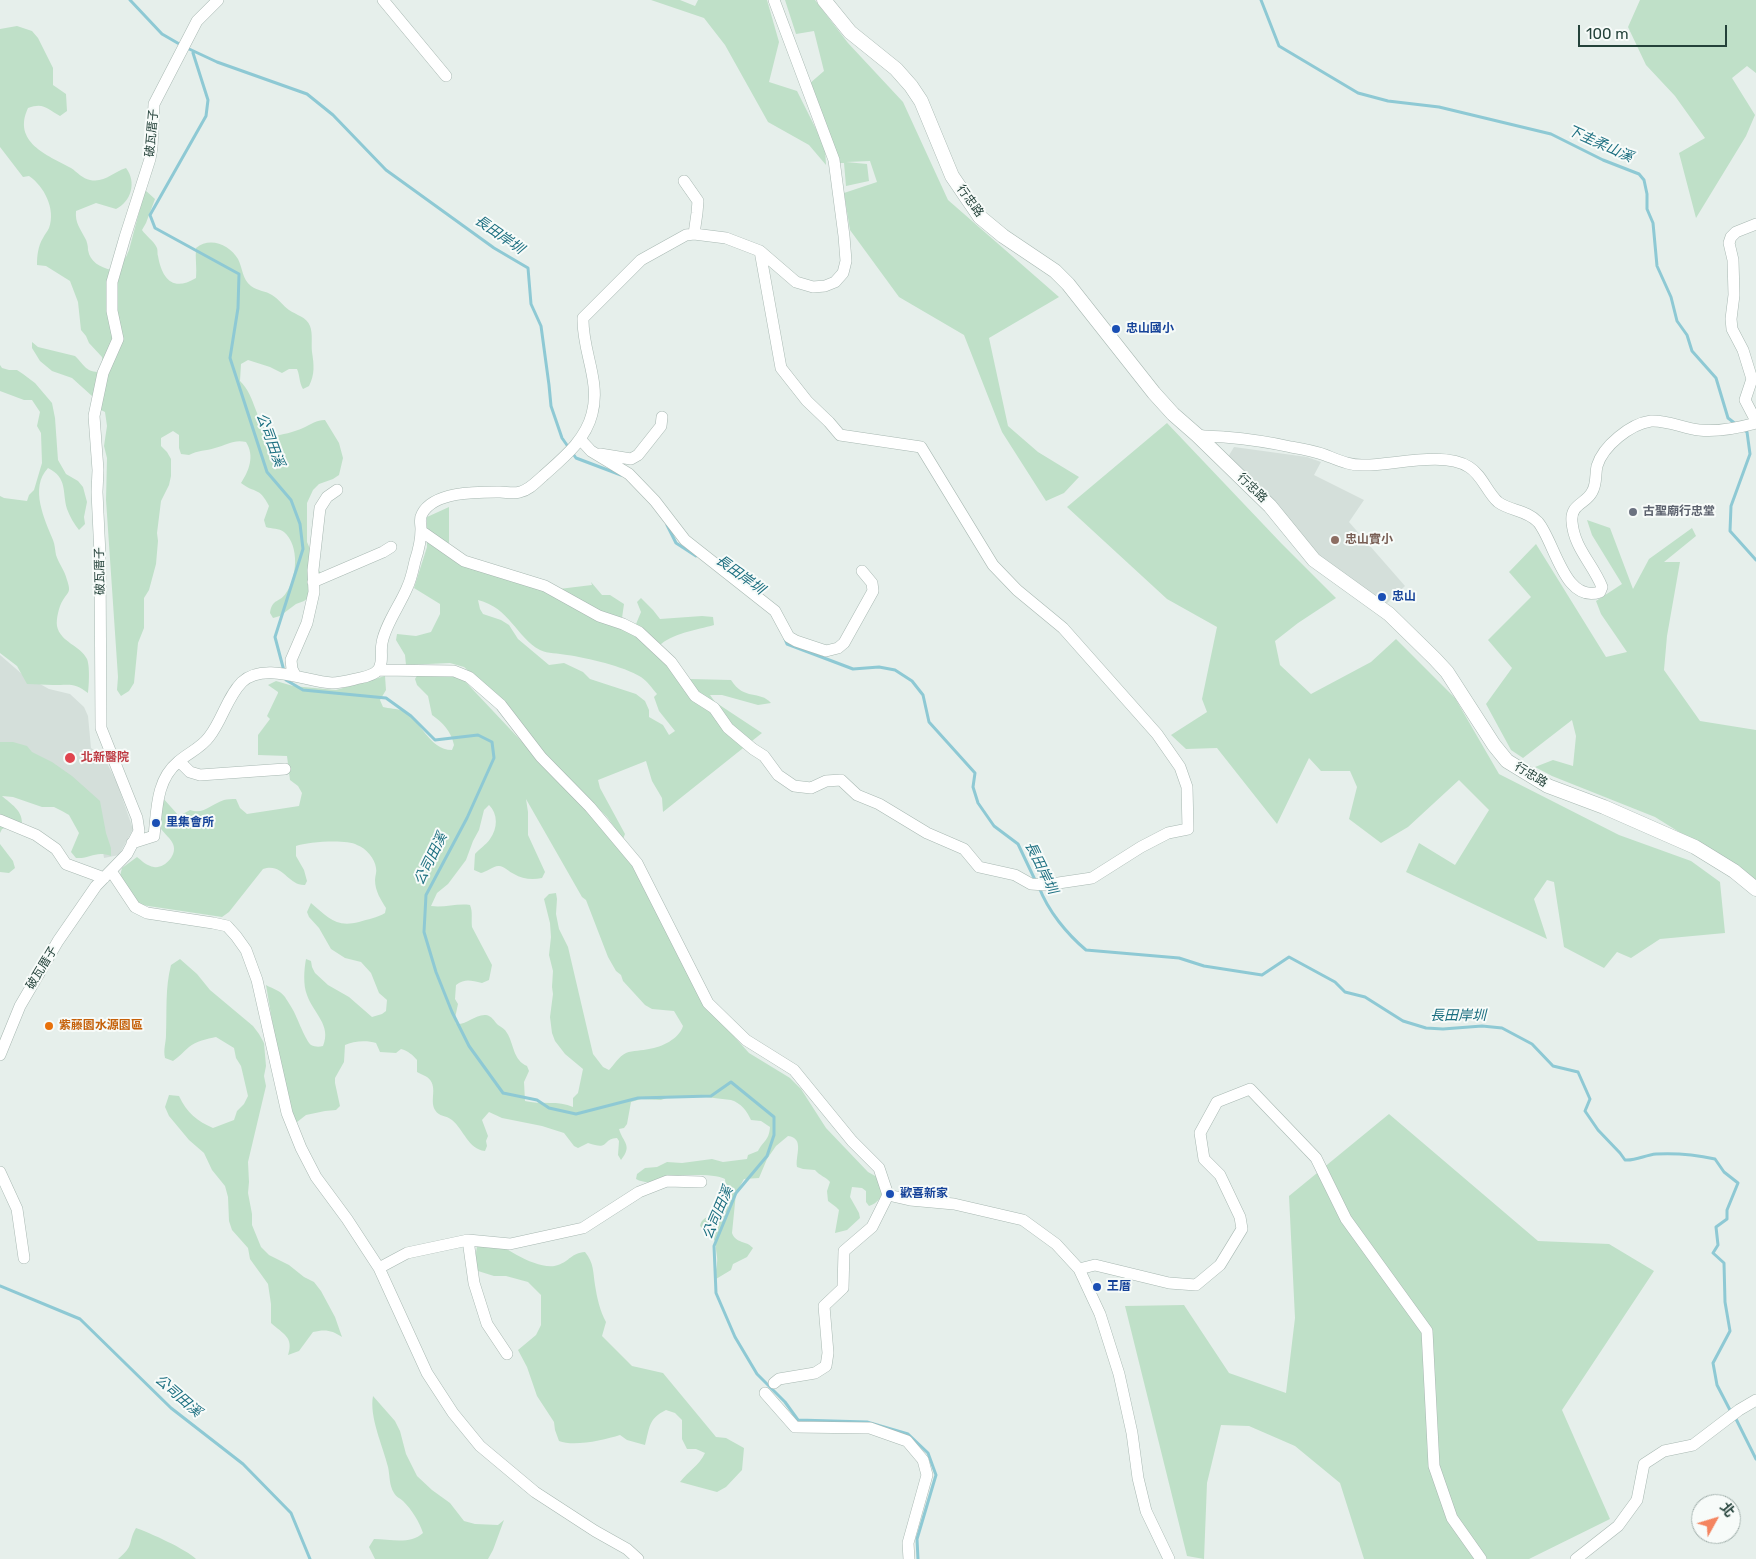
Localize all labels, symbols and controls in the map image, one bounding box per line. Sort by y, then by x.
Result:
scale bar [1581,15,1730,47]
text: 100 m [1586,25,1628,43]
street label: 破瓦厝子 [143,108,161,158]
water label: 下圭柔山溪 [1565,122,1635,166]
street label: 行忠路 [954,182,986,220]
water label: 長田岸圳 [471,212,527,258]
place label: 忠山國小 [1126,322,1174,336]
marker: 忠山國小 [1110,323,1122,335]
water label: 公司田溪 [253,411,287,469]
street label: 行忠路 [1234,470,1270,506]
place label: 古聖廟行忠堂 [1643,505,1715,519]
marker: 古聖廟行忠堂 [1627,506,1639,518]
place label: 忠山實小 [1345,533,1393,547]
marker: 忠山實小 [1329,534,1341,546]
street label: 破瓦厝子 [92,547,108,595]
water label: 長田岸圳 [712,552,768,598]
place label: 忠山 [1392,590,1416,604]
marker: 忠山 [1376,591,1388,603]
marker: 北新醫院 [63,751,77,765]
place label: 北新醫院 [81,751,129,765]
street label: 行忠路 [1512,760,1550,790]
place label: 里集會所 [166,816,214,830]
marker: 里集會所 [150,817,162,829]
water label: 公司田溪 [411,830,451,888]
water label: 長田岸圳 [1021,839,1061,897]
street label: 破瓦厝子 [23,944,61,992]
water label: 長田岸圳 [1430,1008,1486,1024]
place label: 紫藤園水源園區 [59,1019,143,1033]
marker: 紫藤園水源園區 [43,1020,55,1032]
water label: 公司田溪 [699,1184,737,1242]
place label: 歡喜新家 [900,1187,948,1201]
marker: 歡喜新家 [884,1188,896,1200]
place label: 王厝 [1107,1280,1131,1294]
marker: 王厝 [1091,1281,1103,1293]
water label: 公司田溪 [151,1371,205,1421]
north arrow [1691,1494,1741,1544]
text: 北 [1716,1499,1738,1521]

